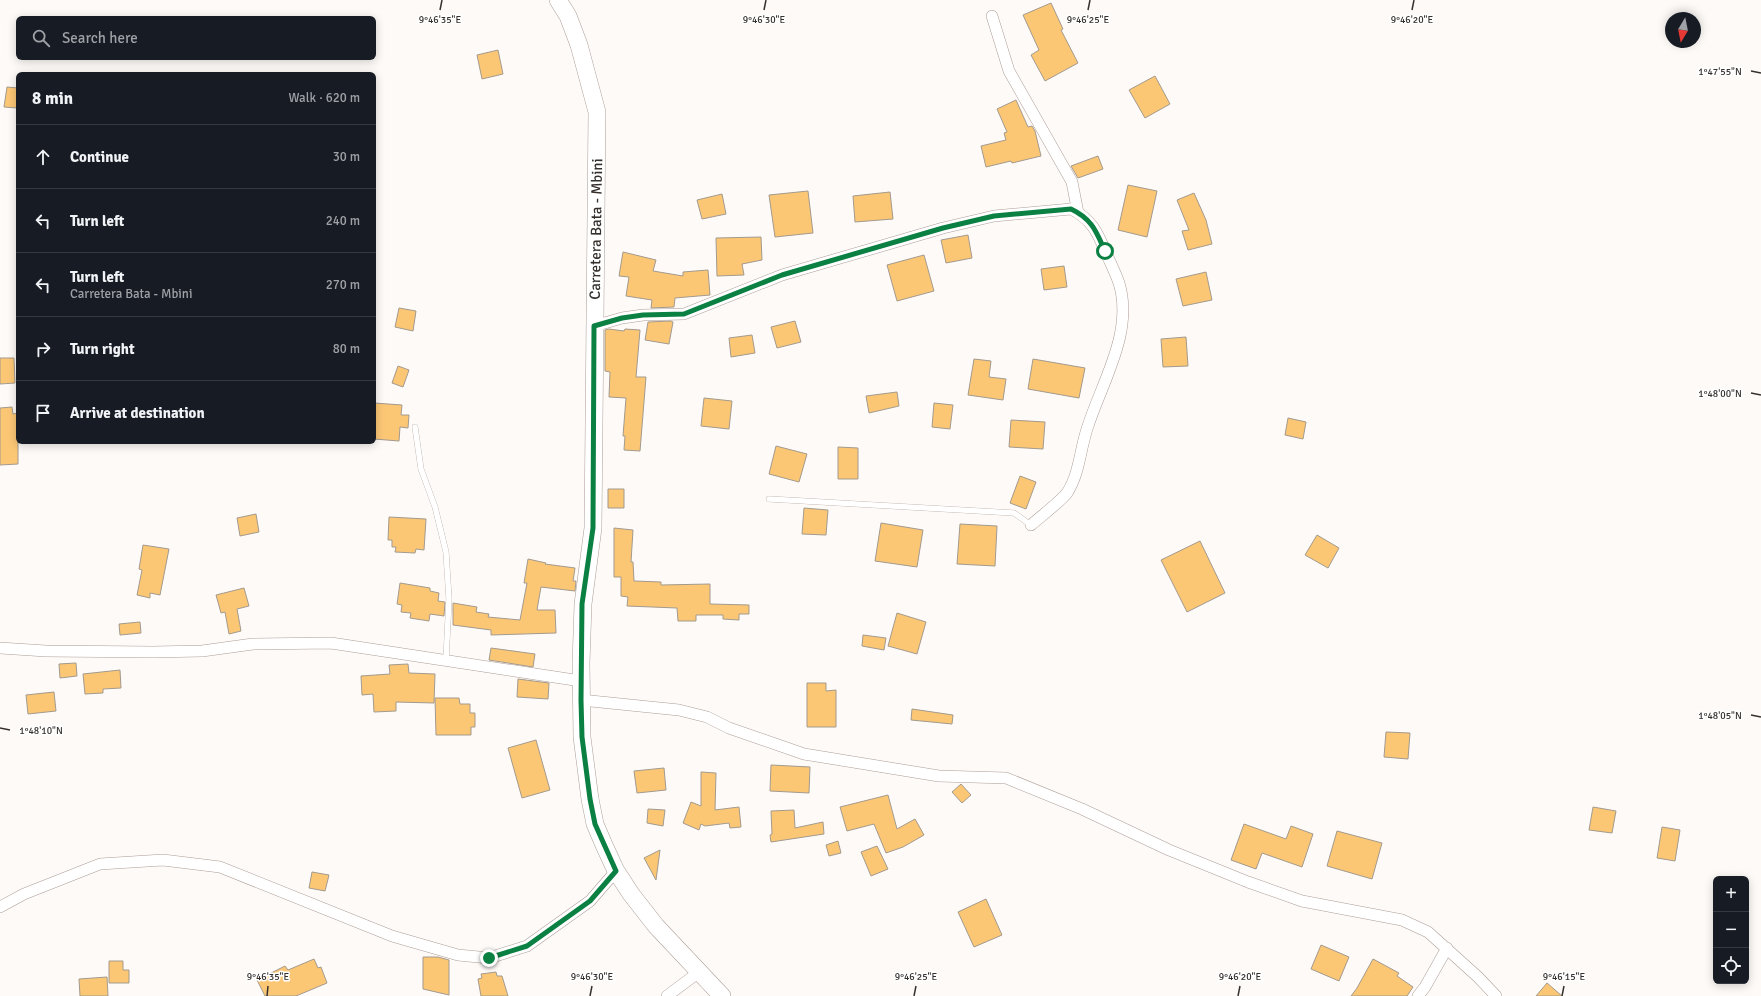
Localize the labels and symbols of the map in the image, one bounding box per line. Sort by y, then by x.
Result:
north arrow [1665,12,1701,48]
text: 9°46'35"E [419,14,461,26]
text: 9°46'30"E [743,14,785,26]
text: 9°46'25"E [1067,14,1109,26]
text: 9°46'20"E [1391,14,1433,26]
text: 1°47'55"N [1698,66,1742,78]
street label: Carretera Bata - Mbini [586,158,606,300]
route start [1096,242,1114,260]
text: 1°48'00"N [1698,388,1742,400]
text: 1°48'05"N [1698,710,1742,722]
text: 1°48'10"N [19,725,63,737]
route end [480,949,498,967]
text: 9°46'35"E [247,971,289,983]
text: 9°46'30"E [571,971,613,983]
text: 9°46'25"E [895,971,937,983]
text: 9°46'20"E [1219,971,1261,983]
text: 9°46'15"E [1543,971,1585,983]

